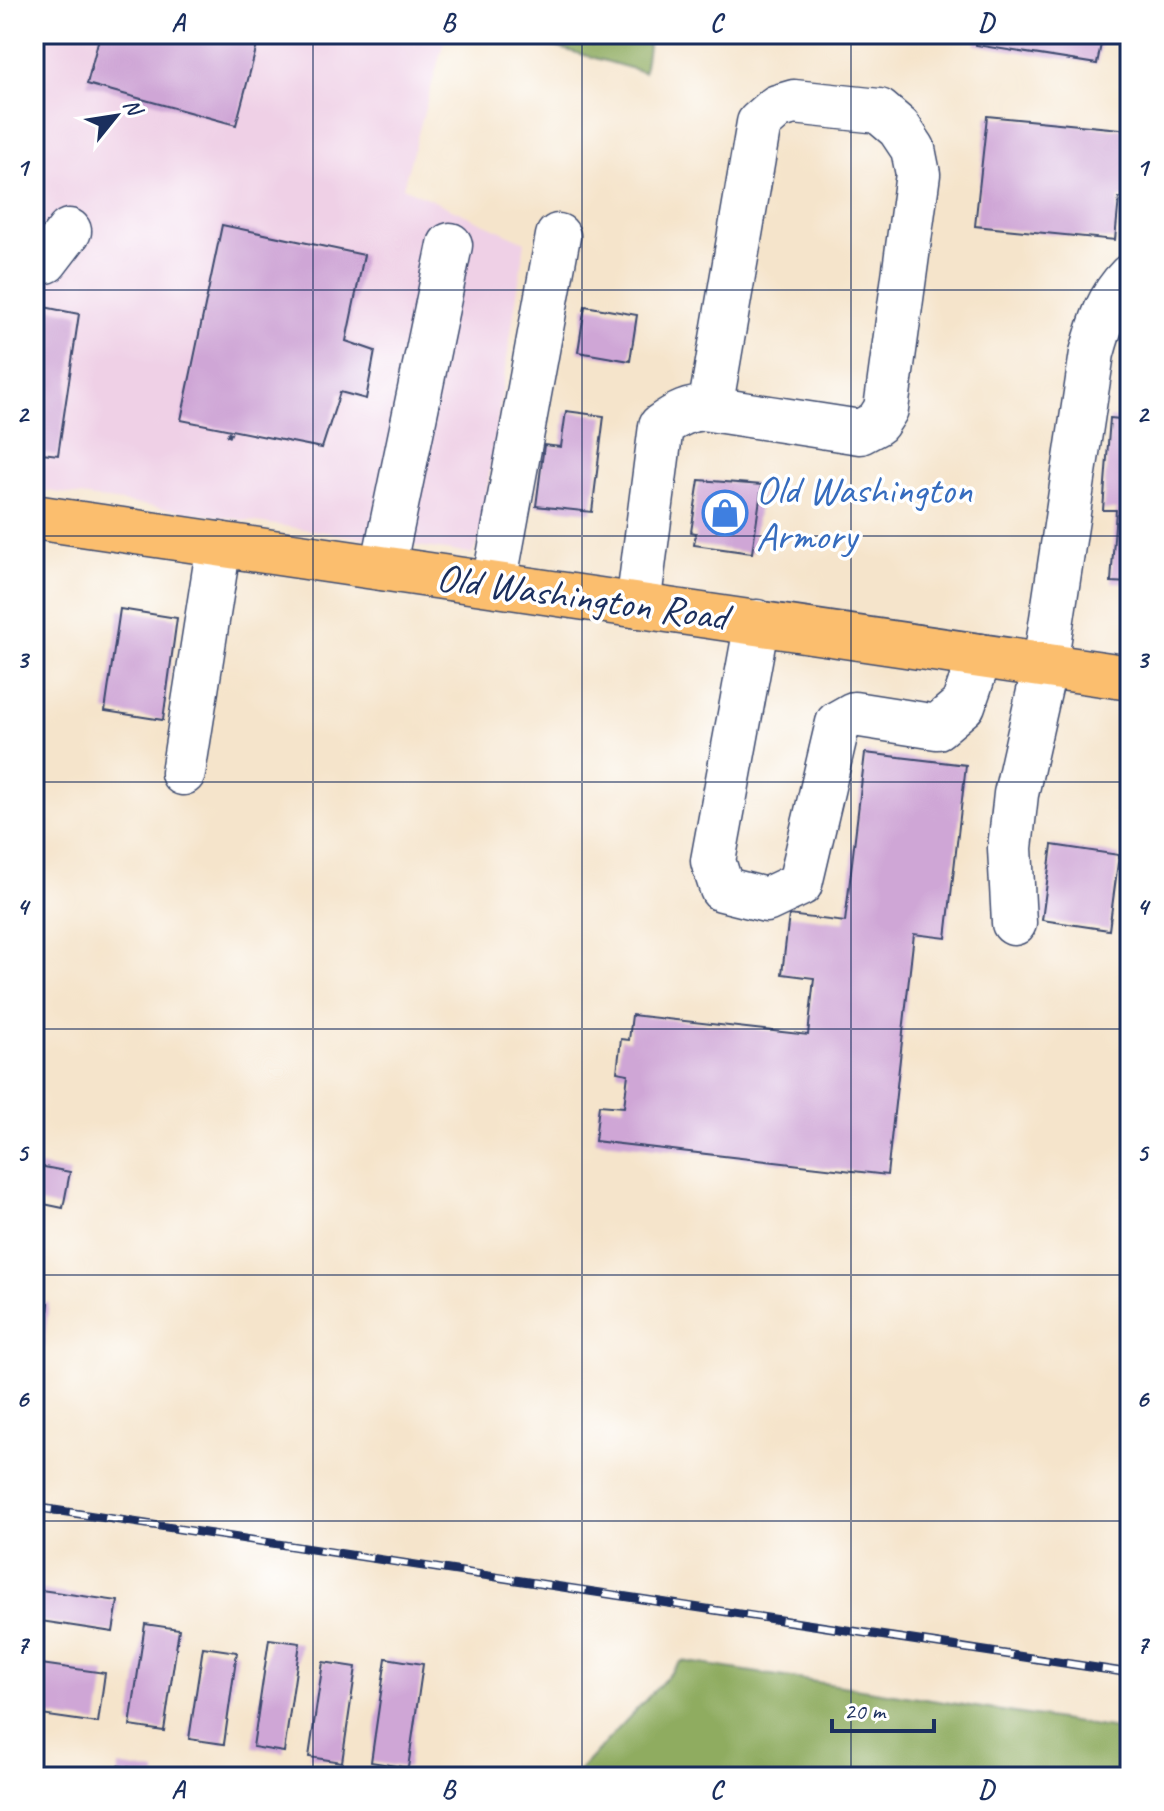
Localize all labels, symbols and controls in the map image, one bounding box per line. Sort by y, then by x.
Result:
text: A [171,6,186,39]
text: B [441,6,457,39]
text: C [710,6,726,39]
text: D [978,6,996,39]
north arrow [76,76,156,156]
text: N [117,94,150,122]
text: 1 [16,151,31,184]
text: 1 [1136,151,1151,184]
text: 2 [16,397,30,430]
text: 2 [1136,397,1150,430]
place label: Old Washington Armory [756,465,973,561]
shop icon: Old Washington Armory [701,489,749,537]
street label: Old Washington Road [433,552,736,643]
text: 3 [16,643,30,676]
text: 3 [1136,643,1150,676]
text: 4 [16,890,31,923]
text: 4 [1136,890,1151,923]
text: 5 [16,1136,30,1169]
text: 5 [1136,1136,1150,1169]
text: 6 [16,1382,30,1415]
text: 6 [1136,1382,1150,1415]
text: 7 [16,1628,30,1661]
text: 7 [1136,1628,1150,1661]
scale bar [832,1683,934,1733]
text: 20 m [844,1696,887,1726]
text: A [171,1773,186,1806]
text: B [441,1773,457,1806]
text: C [710,1773,726,1806]
text: D [978,1773,996,1806]

